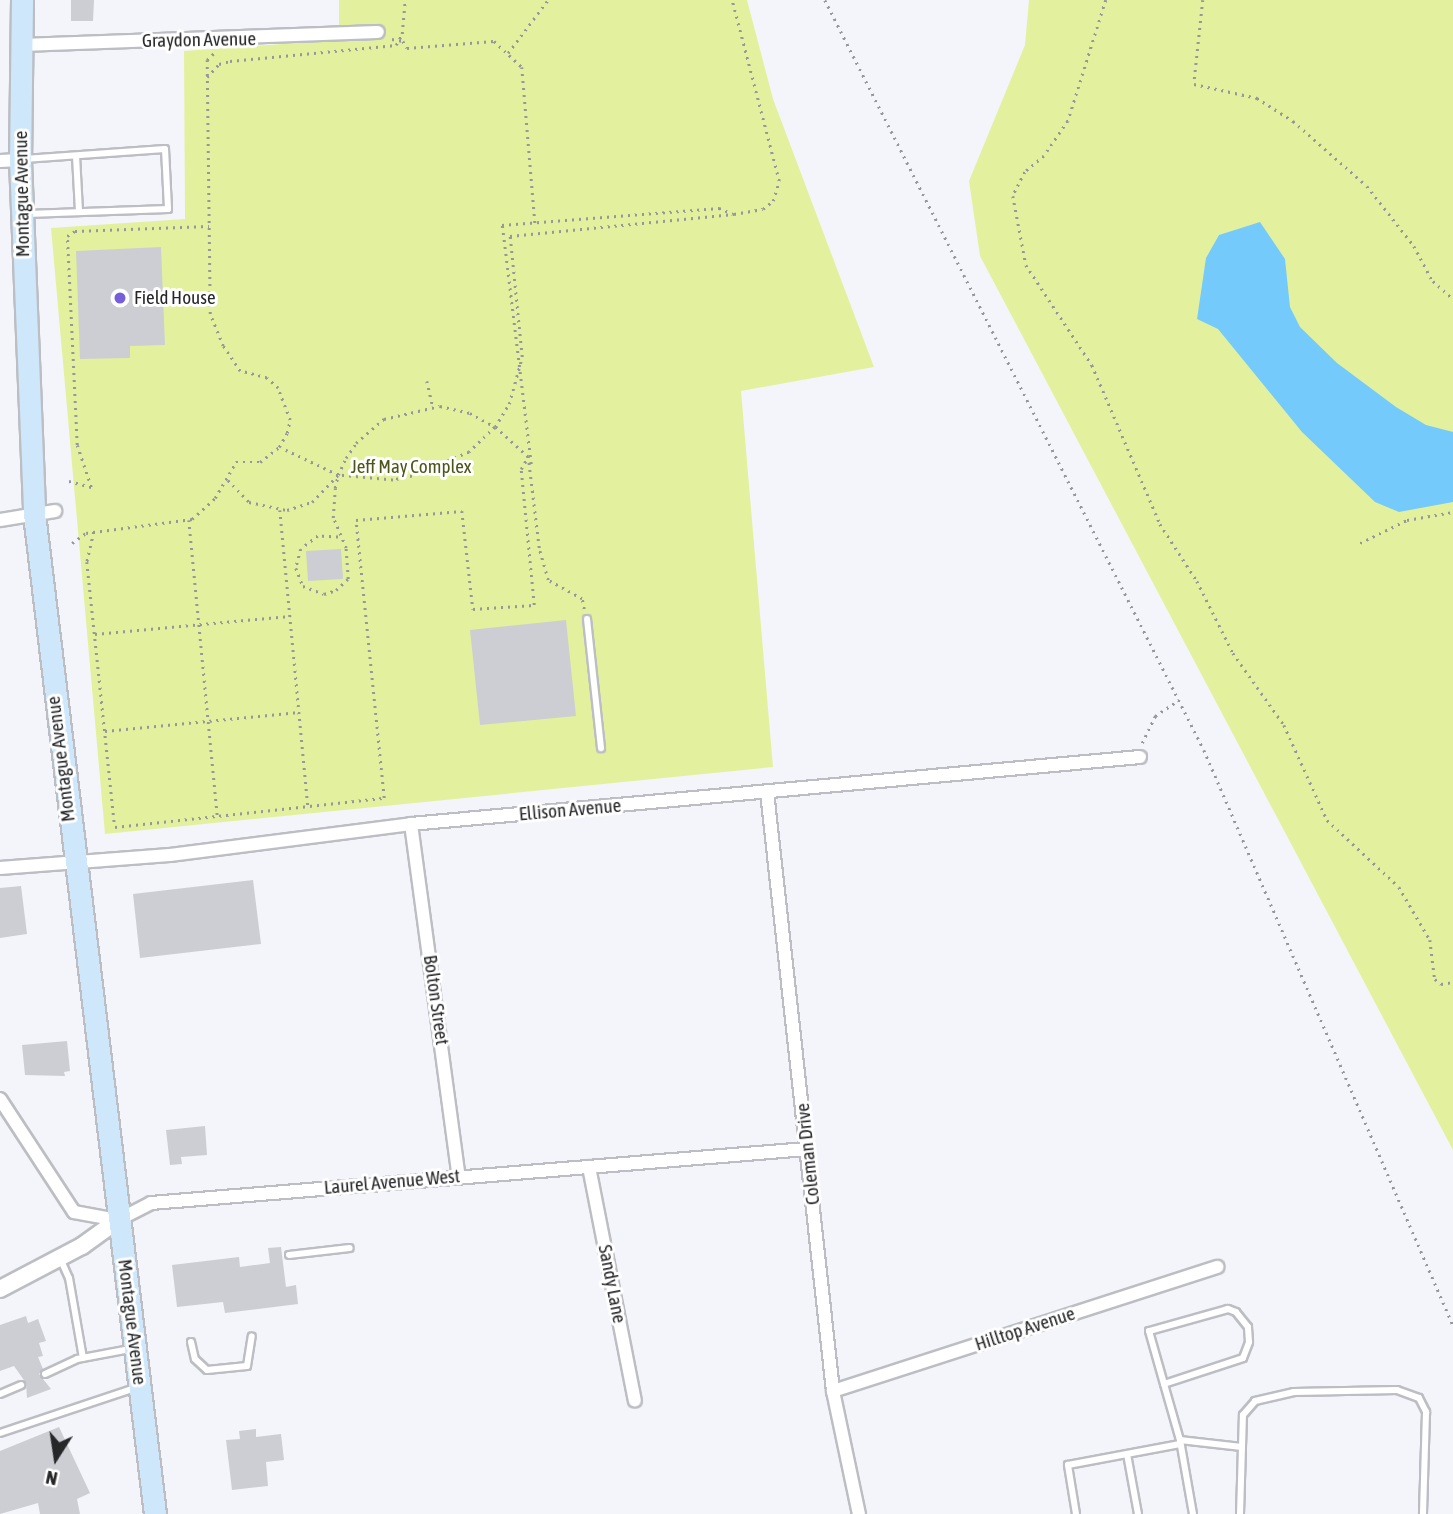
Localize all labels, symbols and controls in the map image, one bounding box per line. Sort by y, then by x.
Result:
street label: Graydon Avenue [142,28,256,52]
street label: Montague Avenue [9,131,35,257]
place label: Field House [134,287,216,309]
marker: Field House [112,290,128,306]
park label: Jeff May Complex [351,456,471,478]
street label: Montague Avenue [42,695,80,823]
street label: Ellison Avenue [518,794,622,826]
street label: Bolton Street [418,954,454,1046]
street label: Coleman Drive [791,1102,825,1206]
street label: Laurel Avenue West [323,1165,461,1199]
street label: Sandy Lane [593,1243,631,1325]
street label: Montague Avenue [113,1258,151,1386]
street label: Hilltop Avenue [972,1302,1078,1356]
north arrow [21,1423,91,1493]
text: N [44,1467,59,1490]

